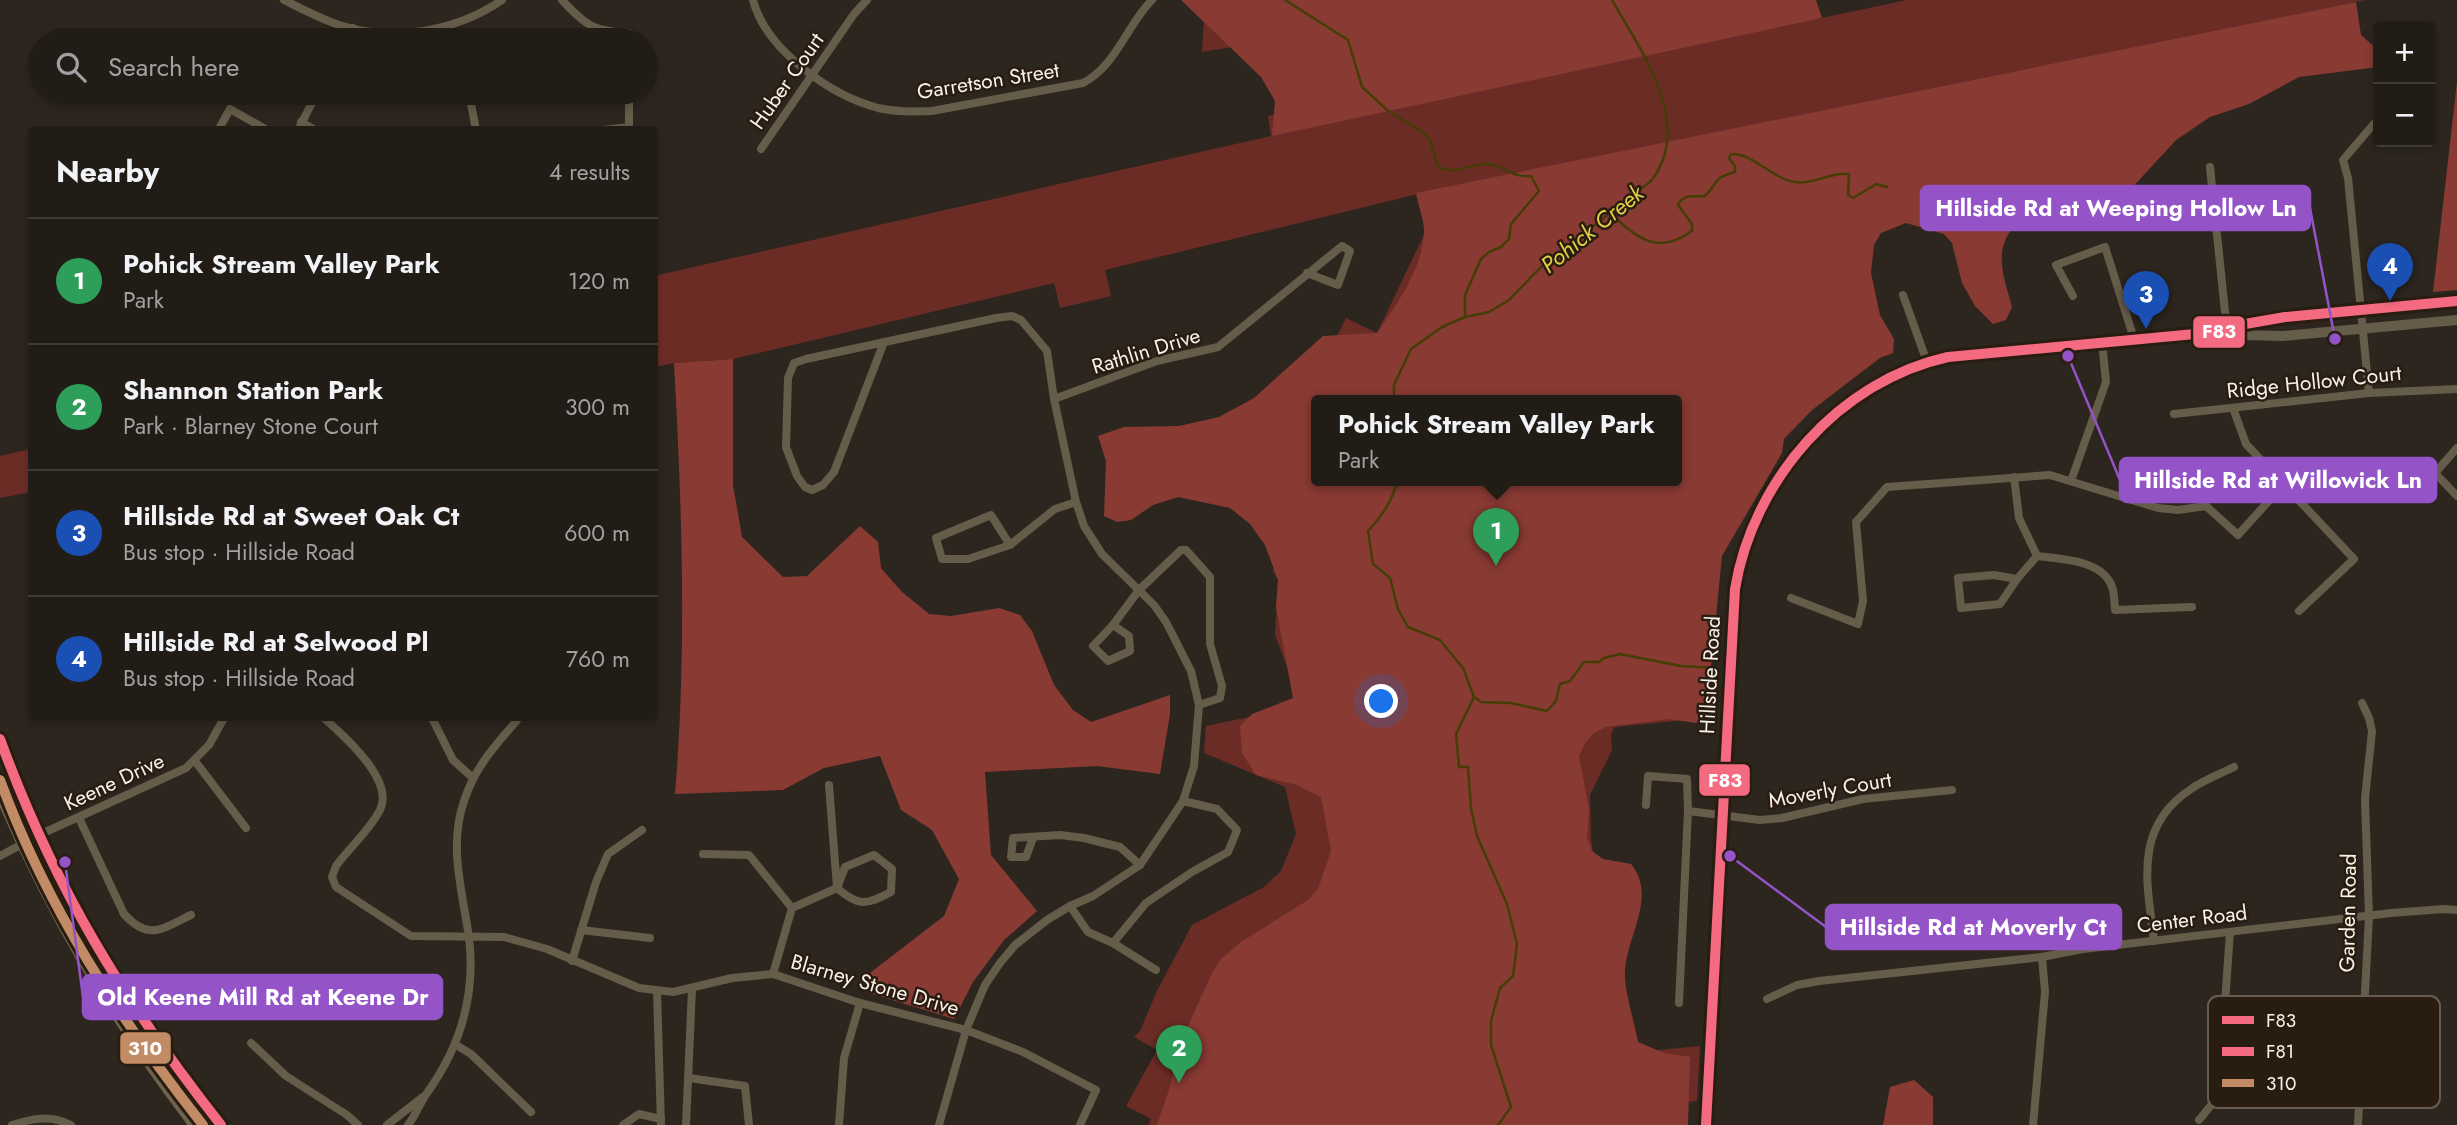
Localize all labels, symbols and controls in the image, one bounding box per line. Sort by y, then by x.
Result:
map controls [2373,21,2436,147]
button: + [2373,21,2436,84]
street label: Huber Court [743,27,831,135]
search box [28,28,658,105]
icon: search [52,48,90,86]
text: Search here [108,48,240,86]
street label: Garretson Street [915,55,1061,107]
button: − [2373,84,2436,147]
text: Nearby [56,150,159,193]
text: 4 results [549,155,630,189]
water label: Pohick Creek [1533,176,1652,281]
callout: Hillside Rd at Weeping Hollow Ln [1921,186,2310,230]
text: Hillside Rd at Weeping Hollow Ln [1935,191,2297,225]
pin: 4 [2367,243,2413,301]
text: Pohick Stream Valley Park [123,245,440,283]
text: 1 [73,264,85,298]
text: 120 m [568,264,630,298]
pin: 3 [2123,271,2169,329]
text: Park [123,283,164,317]
line badge: F83 [2192,315,2246,349]
text: F83 [2202,318,2236,345]
street label: Rathlin Drive [1088,320,1204,382]
street label: Ridge Hollow Court [2225,358,2403,406]
text: Shannon Station Park [123,371,383,409]
text: 2 [71,390,87,424]
text: 300 m [565,390,630,424]
popup [1311,395,1682,486]
text: Pohick Stream Valley Park [1338,405,1655,443]
text: Park · Blarney Stone Court [123,409,378,443]
text: Park [1338,443,1379,477]
callout: Hillside Rd at Willowick Ln [2120,458,2436,502]
text: Hillside Rd at Willowick Ln [2134,463,2422,497]
text: Hillside Rd at Sweet Oak Ct [123,497,459,535]
pin: 1 [1473,508,1519,566]
text: 3 [72,516,86,550]
text: 600 m [564,516,630,550]
text: Bus stop · Hillside Road [123,535,355,569]
street label: Hillside Road [1692,615,1728,735]
text: Hillside Rd at Selwood Pl [123,623,428,661]
text: 4 [71,642,87,676]
text: 760 m [566,642,630,676]
text: Bus stop · Hillside Road [123,661,355,695]
your location [1364,684,1398,718]
street label: Keene Drive [59,746,169,818]
line badge: F83 [1698,763,1751,797]
street label: Moverly Court [1766,764,1894,816]
text: F83 [1708,767,1742,794]
street label: Garden Road [2332,853,2364,973]
street label: Center Road [2135,897,2249,941]
callout: Hillside Rd at Moverly Ct [1826,905,2121,949]
text: Hillside Rd at Moverly Ct [1839,910,2107,944]
street label: Blarney Stone Drive [787,947,963,1023]
callout: Old Keene Mill Rd at Keene Dr [83,975,442,1019]
text: Old Keene Mill Rd at Keene Dr [97,980,429,1014]
legend [2208,996,2440,1108]
text: F83 [2266,1007,2296,1034]
pin: 2 [1156,1025,1202,1083]
line badge: 310 [119,1031,172,1065]
text: 310 [128,1035,162,1062]
text: F81 [2266,1038,2294,1065]
text: 310 [2266,1070,2296,1097]

